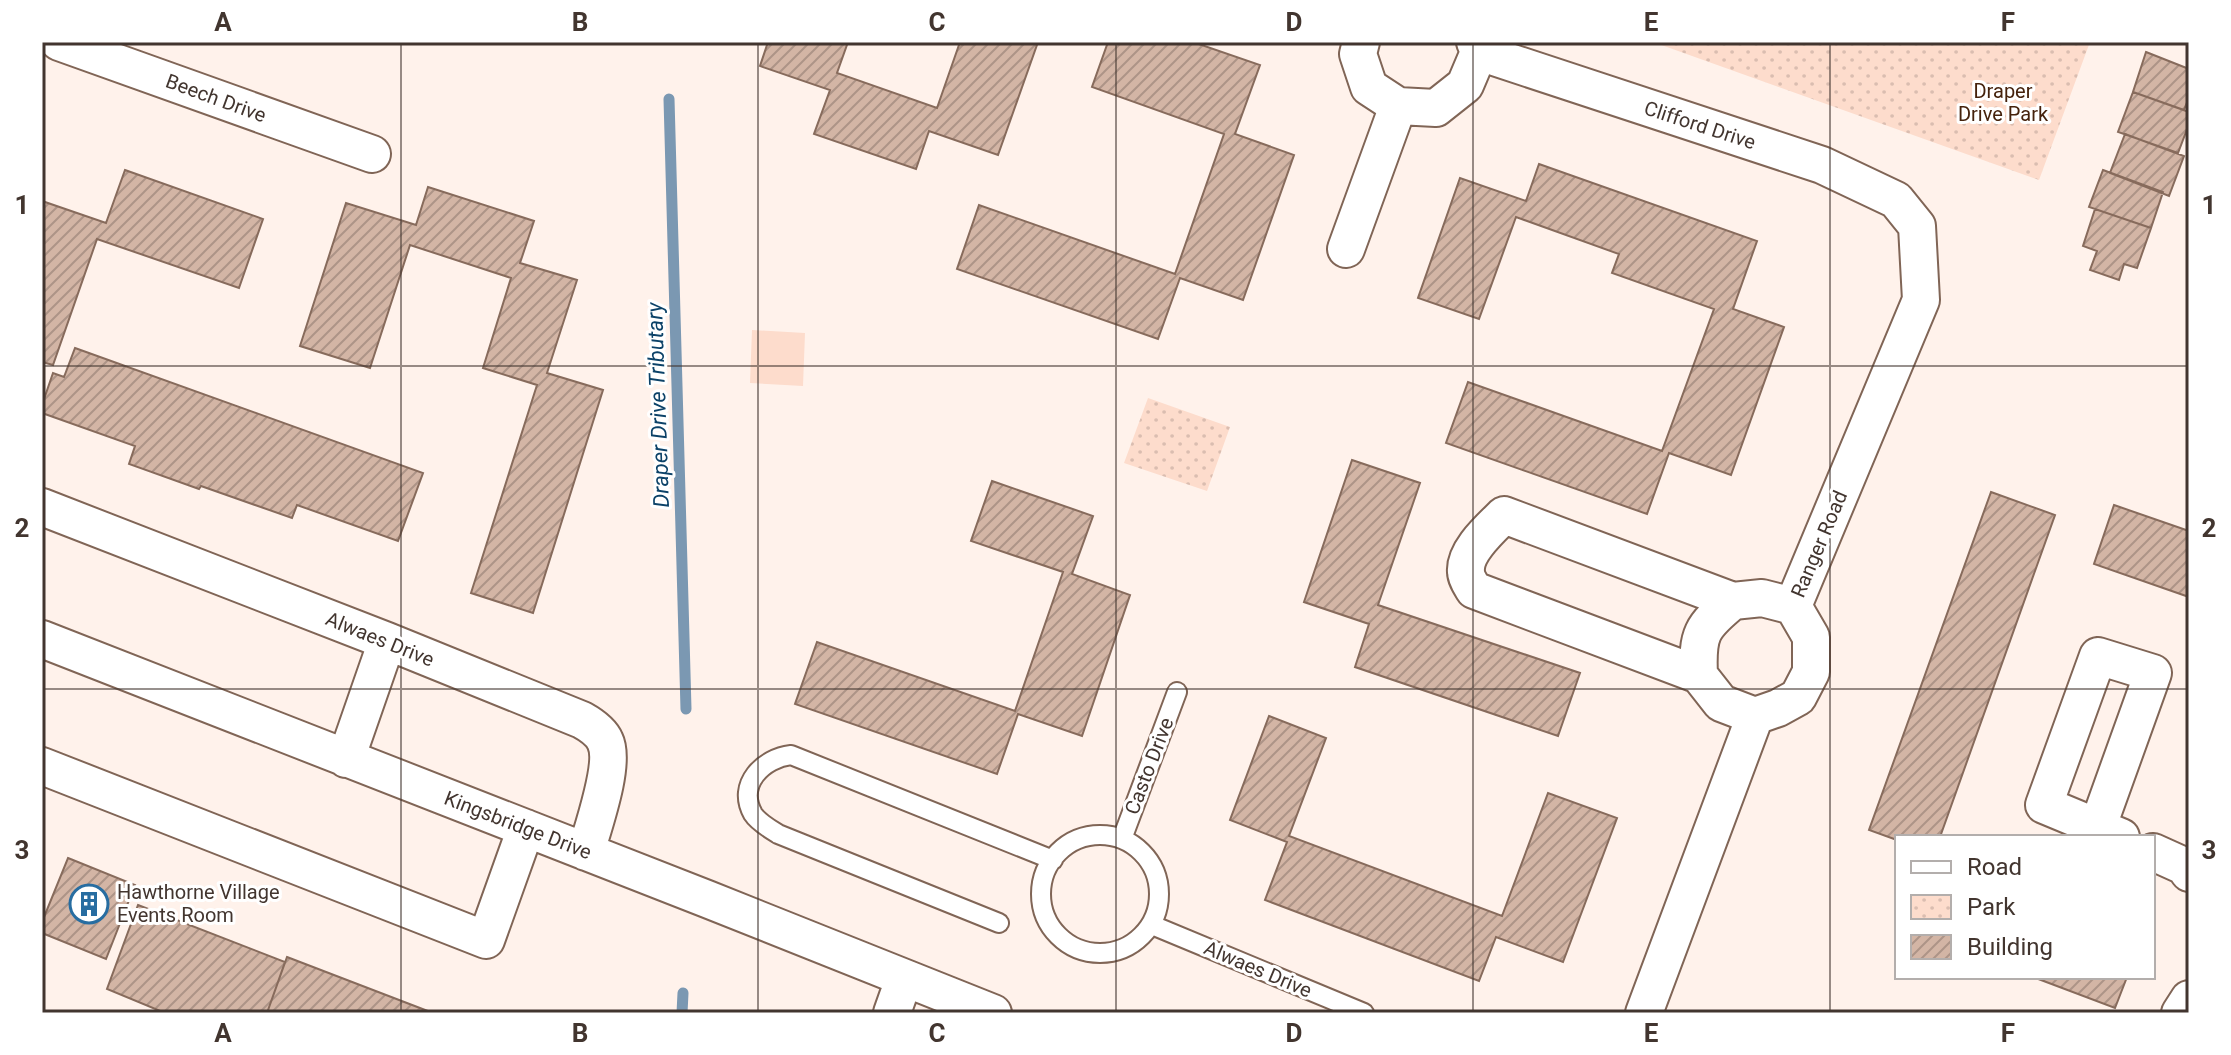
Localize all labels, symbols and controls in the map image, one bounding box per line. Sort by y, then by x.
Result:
text: A [214,7,232,37]
text: B [572,7,588,37]
text: C [928,7,946,37]
text: D [1286,7,1302,37]
text: E [1644,7,1659,37]
text: F [2001,7,2015,37]
street label: Beech Drive [163,69,269,127]
park label: Draper Drive Park [1958,79,2049,126]
street label: Clifford Drive [1641,96,1759,154]
text: 1 [15,190,29,220]
text: 1 [2202,190,2216,220]
water label: Draper Drive Tributary [642,301,674,508]
street label: Ranger Road [1786,487,1852,601]
text: 2 [15,513,29,543]
text: 2 [2202,513,2216,543]
street label: Alwaes Drive [322,606,438,672]
street label: Casto Drive [1120,714,1178,818]
street label: Kingsbridge Drive [441,786,595,864]
text: 3 [15,835,29,865]
legend [1895,835,2155,979]
text: 3 [2202,835,2216,865]
text: Road [1967,853,2022,881]
place label: Hawthorne Village Events Room [117,880,280,927]
building icon: Hawthorne Village Events Room [68,883,110,925]
text: Park [1967,893,2016,921]
text: Building [1967,933,2053,961]
street label: Alwaes Drive [1201,936,1315,1002]
text: A [214,1018,232,1048]
text: B [572,1018,588,1048]
text: C [928,1018,946,1048]
text: D [1286,1018,1302,1048]
text: E [1644,1018,1659,1048]
text: F [2001,1018,2015,1048]

